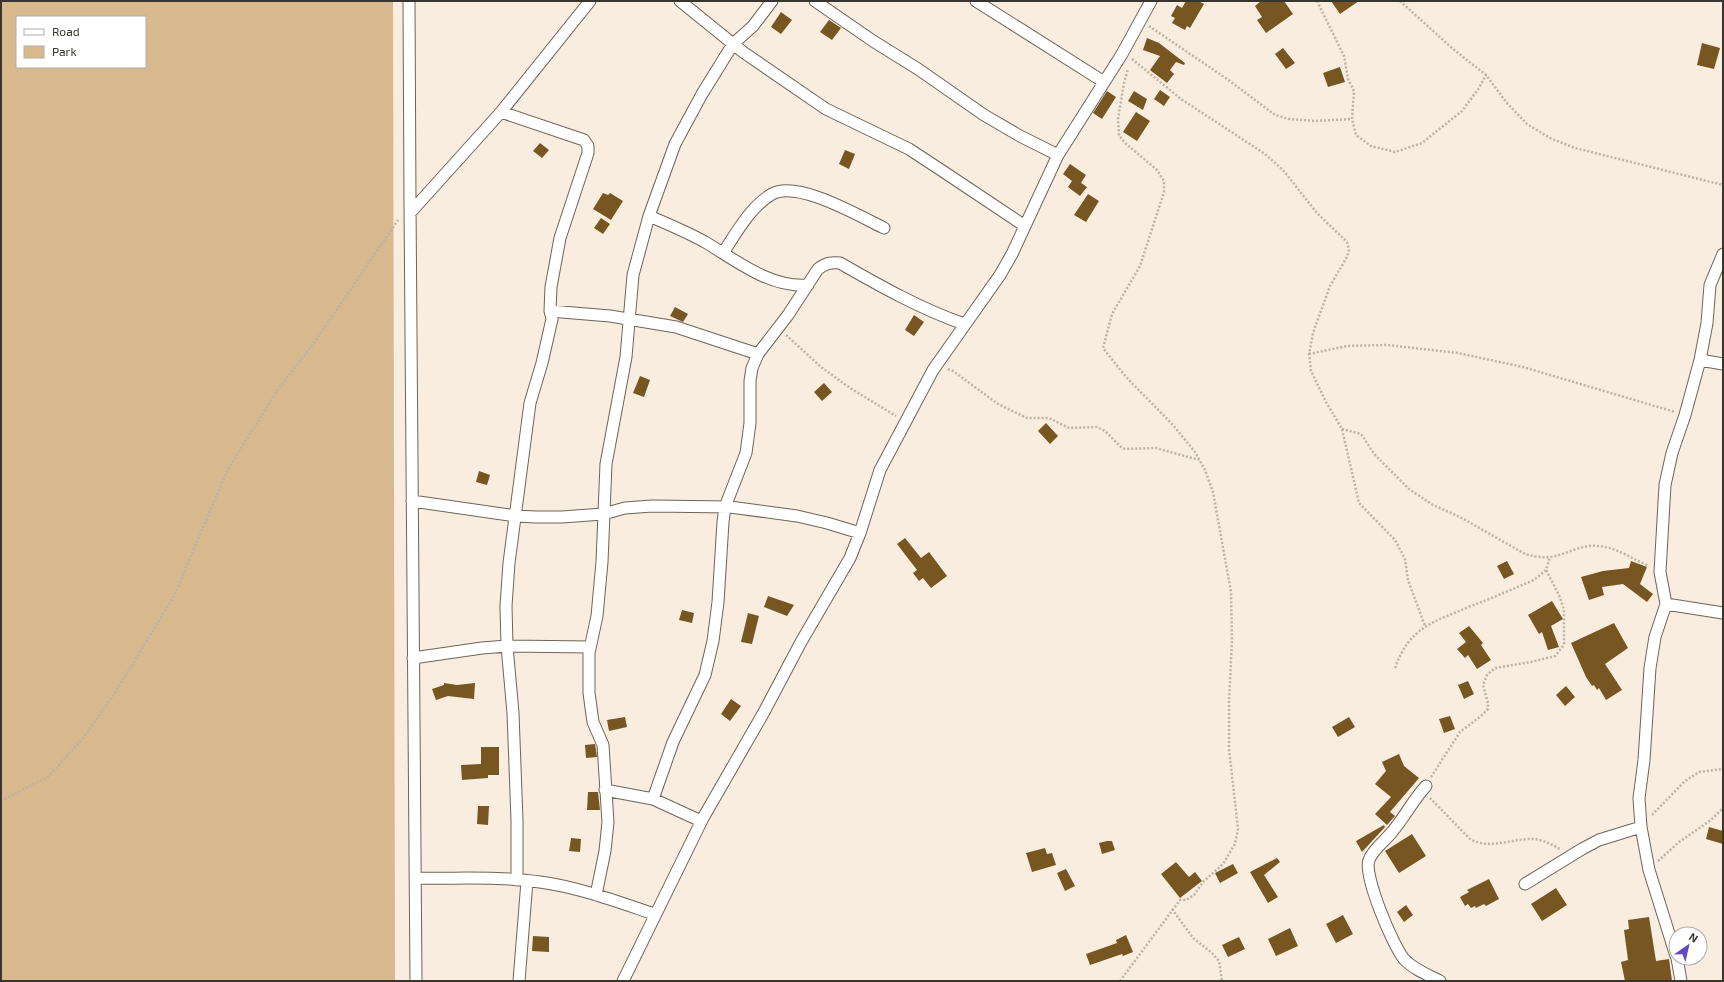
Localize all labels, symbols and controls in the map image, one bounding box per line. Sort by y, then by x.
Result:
legend [16,16,146,68]
text: Road [52,24,80,38]
text: Park [52,44,77,58]
north arrow [1668,926,1708,966]
text: N [1687,930,1701,945]

